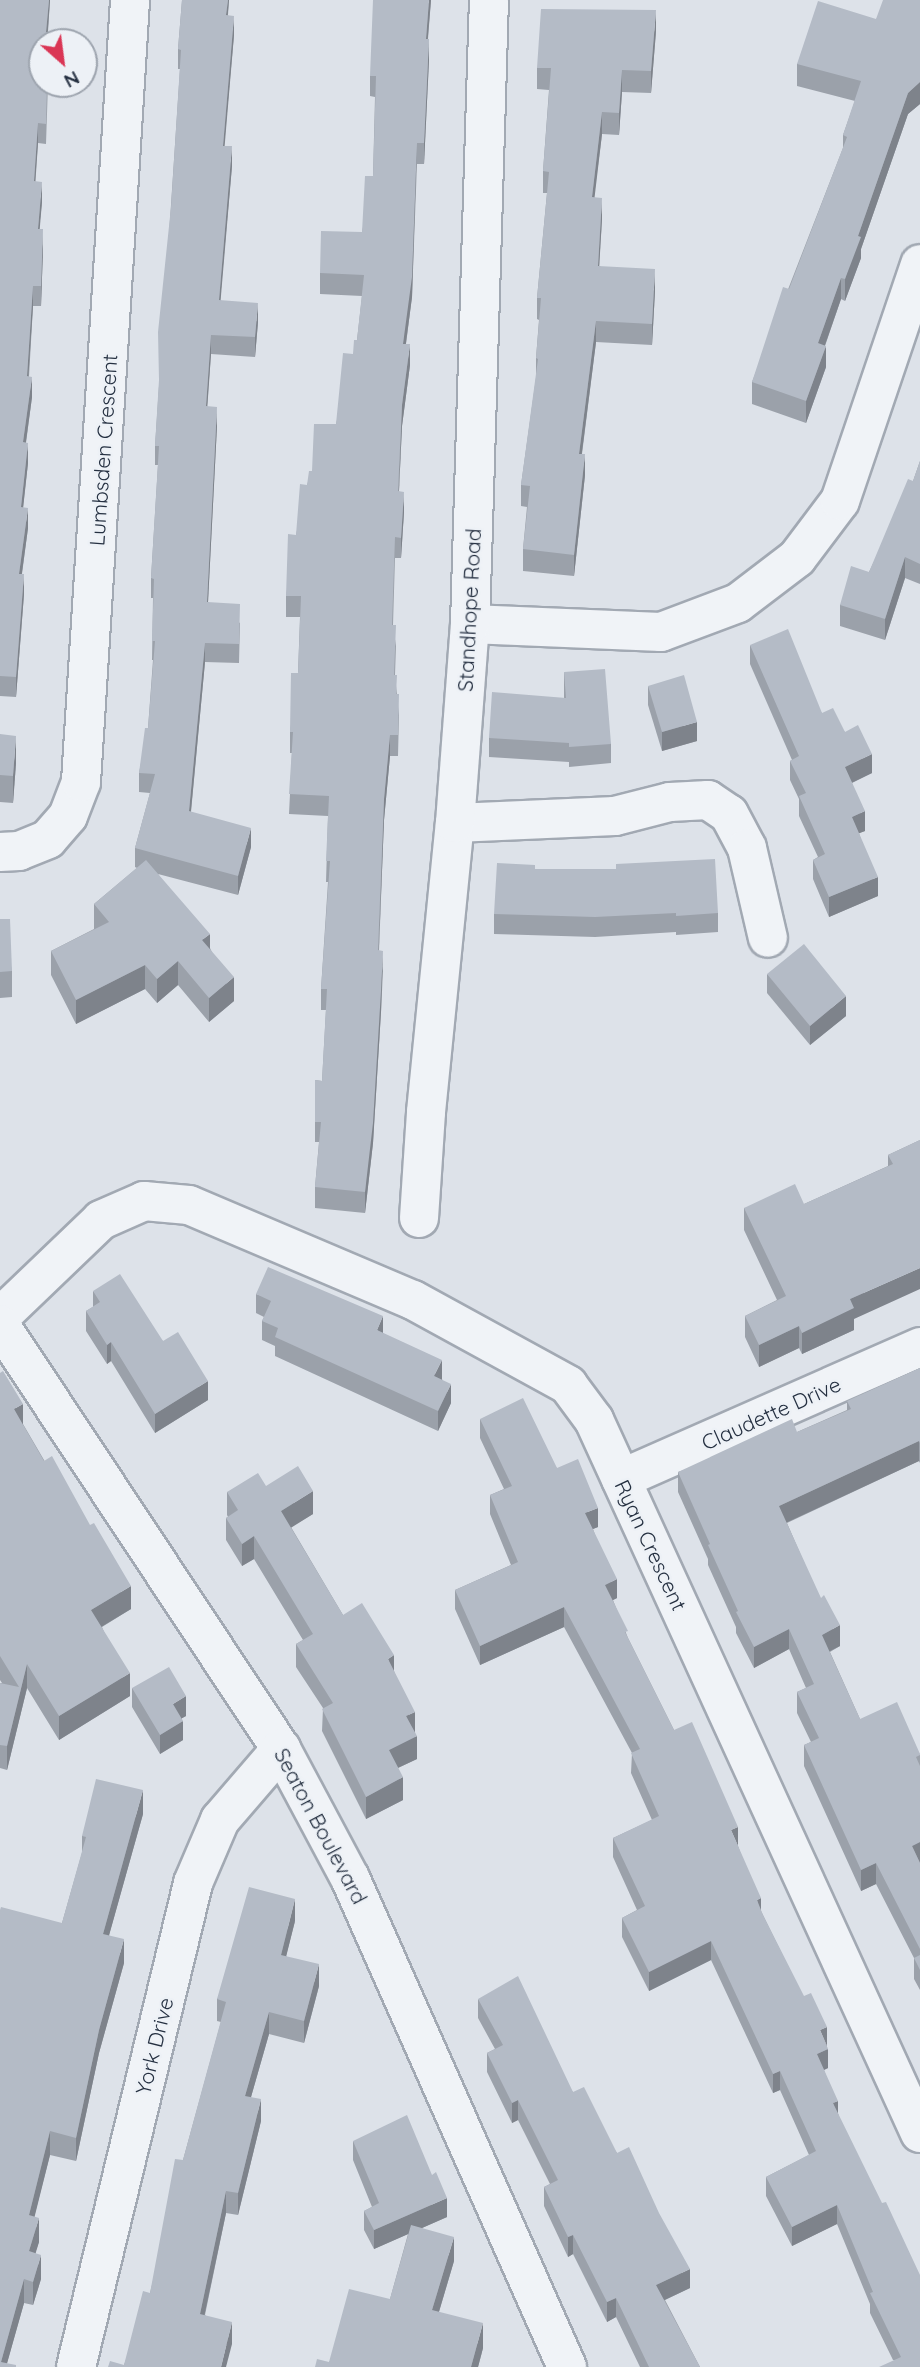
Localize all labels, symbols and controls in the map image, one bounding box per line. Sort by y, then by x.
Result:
north arrow [28,28,98,98]
text: N [60,66,84,94]
street label: Lumbsden Crescent [84,353,122,547]
street label: Standhope Road [452,528,486,692]
street label: Claudette Drive [697,1371,845,1455]
street label: Ryan Crescent [610,1475,692,1615]
street label: Seaton Boulevard [269,1744,373,1908]
street label: York Drive [130,1995,178,2097]

